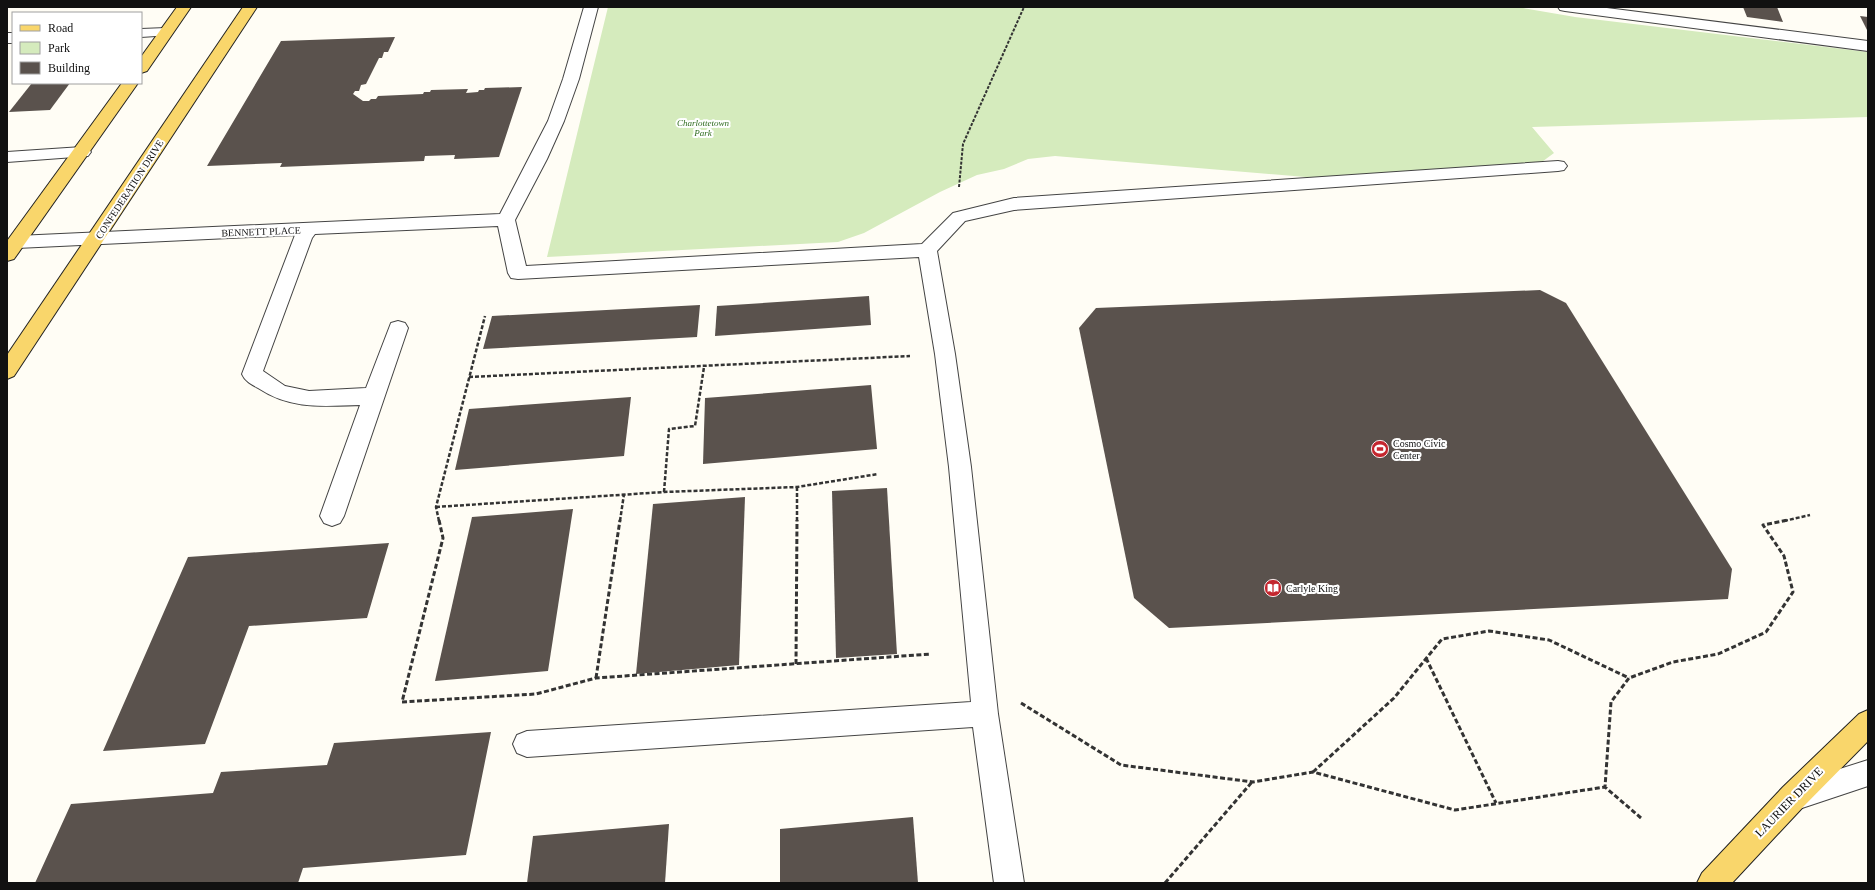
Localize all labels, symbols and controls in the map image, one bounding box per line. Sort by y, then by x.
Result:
legend [12,12,142,84]
text: Road [48,21,73,35]
text: Park [48,41,70,55]
text: Building [48,61,90,75]
park label: Charlottetown Park [677,118,729,138]
street label: CONFEDERATION DRIVE [93,138,166,241]
street label: BENNETT PLACE [221,225,301,238]
place label: Cosmo Civic Center [1393,438,1446,461]
sports icon: Cosmo Civic Center [1370,439,1390,459]
library icon: Carlyle King [1263,578,1283,598]
place label: Carlyle King [1286,583,1338,594]
street label: LAURIER DRIVE [1752,764,1826,840]

